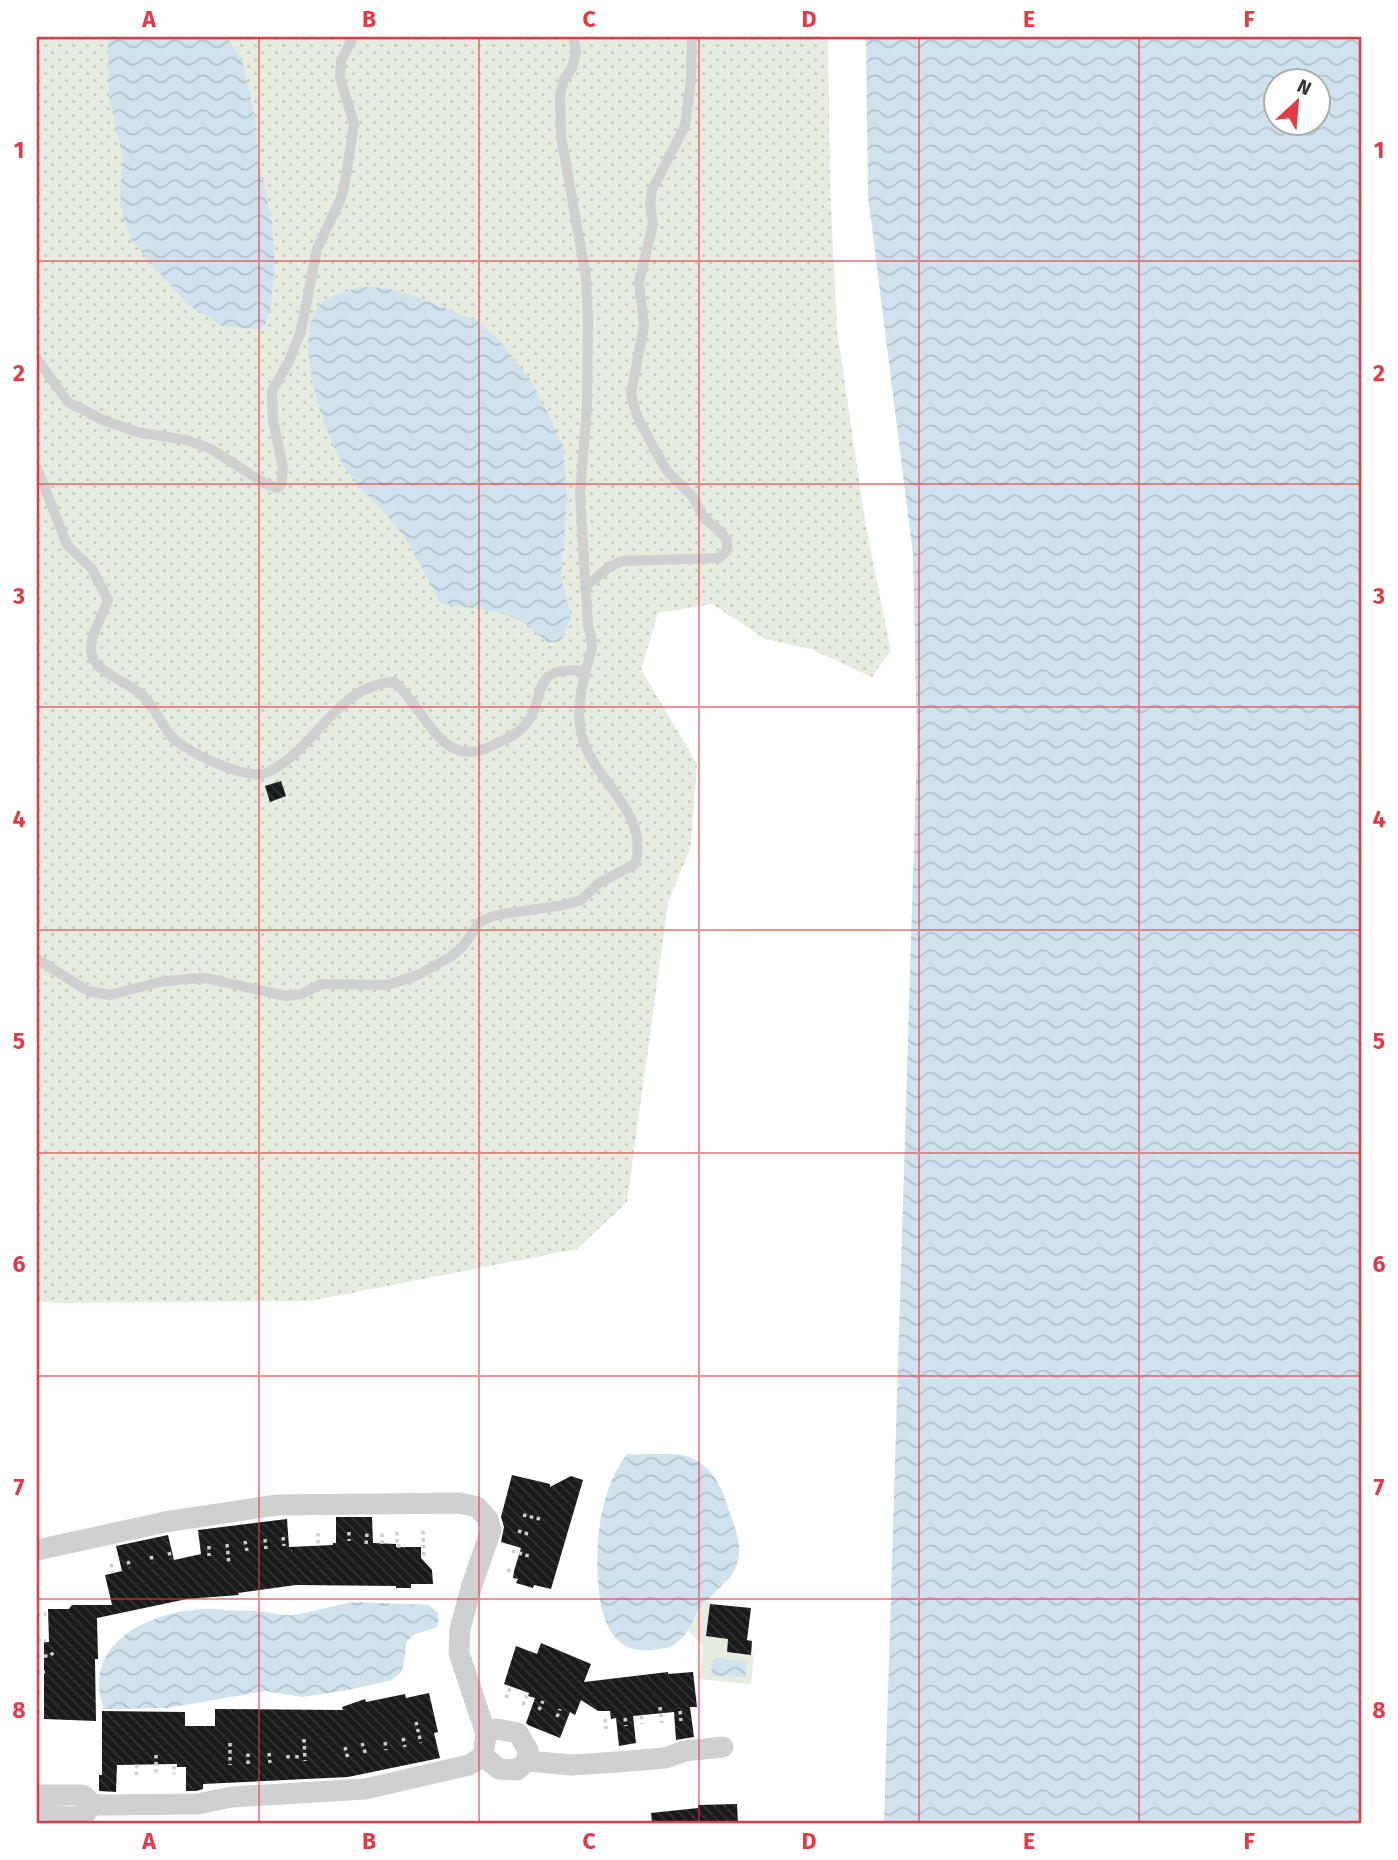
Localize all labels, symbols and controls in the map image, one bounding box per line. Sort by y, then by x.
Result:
text: A [141,5,156,33]
text: B [362,5,376,33]
text: C [582,5,596,33]
text: D [802,5,817,33]
text: E [1023,5,1035,33]
text: F [1243,5,1255,33]
north arrow [1262,66,1332,136]
text: N [1294,74,1315,100]
text: 1 [14,136,24,164]
text: 1 [1374,136,1384,164]
text: 2 [13,359,25,387]
text: 2 [1373,359,1385,387]
text: 3 [12,582,25,610]
text: 3 [1372,582,1385,610]
text: 4 [13,805,26,833]
text: 4 [1373,805,1386,833]
text: 5 [13,1027,25,1055]
text: 5 [1373,1027,1385,1055]
text: 6 [13,1250,26,1278]
text: 6 [1373,1250,1386,1278]
text: 7 [14,1473,25,1501]
text: 7 [1374,1473,1385,1501]
text: 8 [12,1696,26,1724]
text: 8 [1372,1696,1386,1724]
text: A [141,1827,156,1855]
text: B [362,1827,376,1855]
text: C [582,1827,596,1855]
text: D [802,1827,817,1855]
text: E [1023,1827,1035,1855]
text: F [1243,1827,1255,1855]

